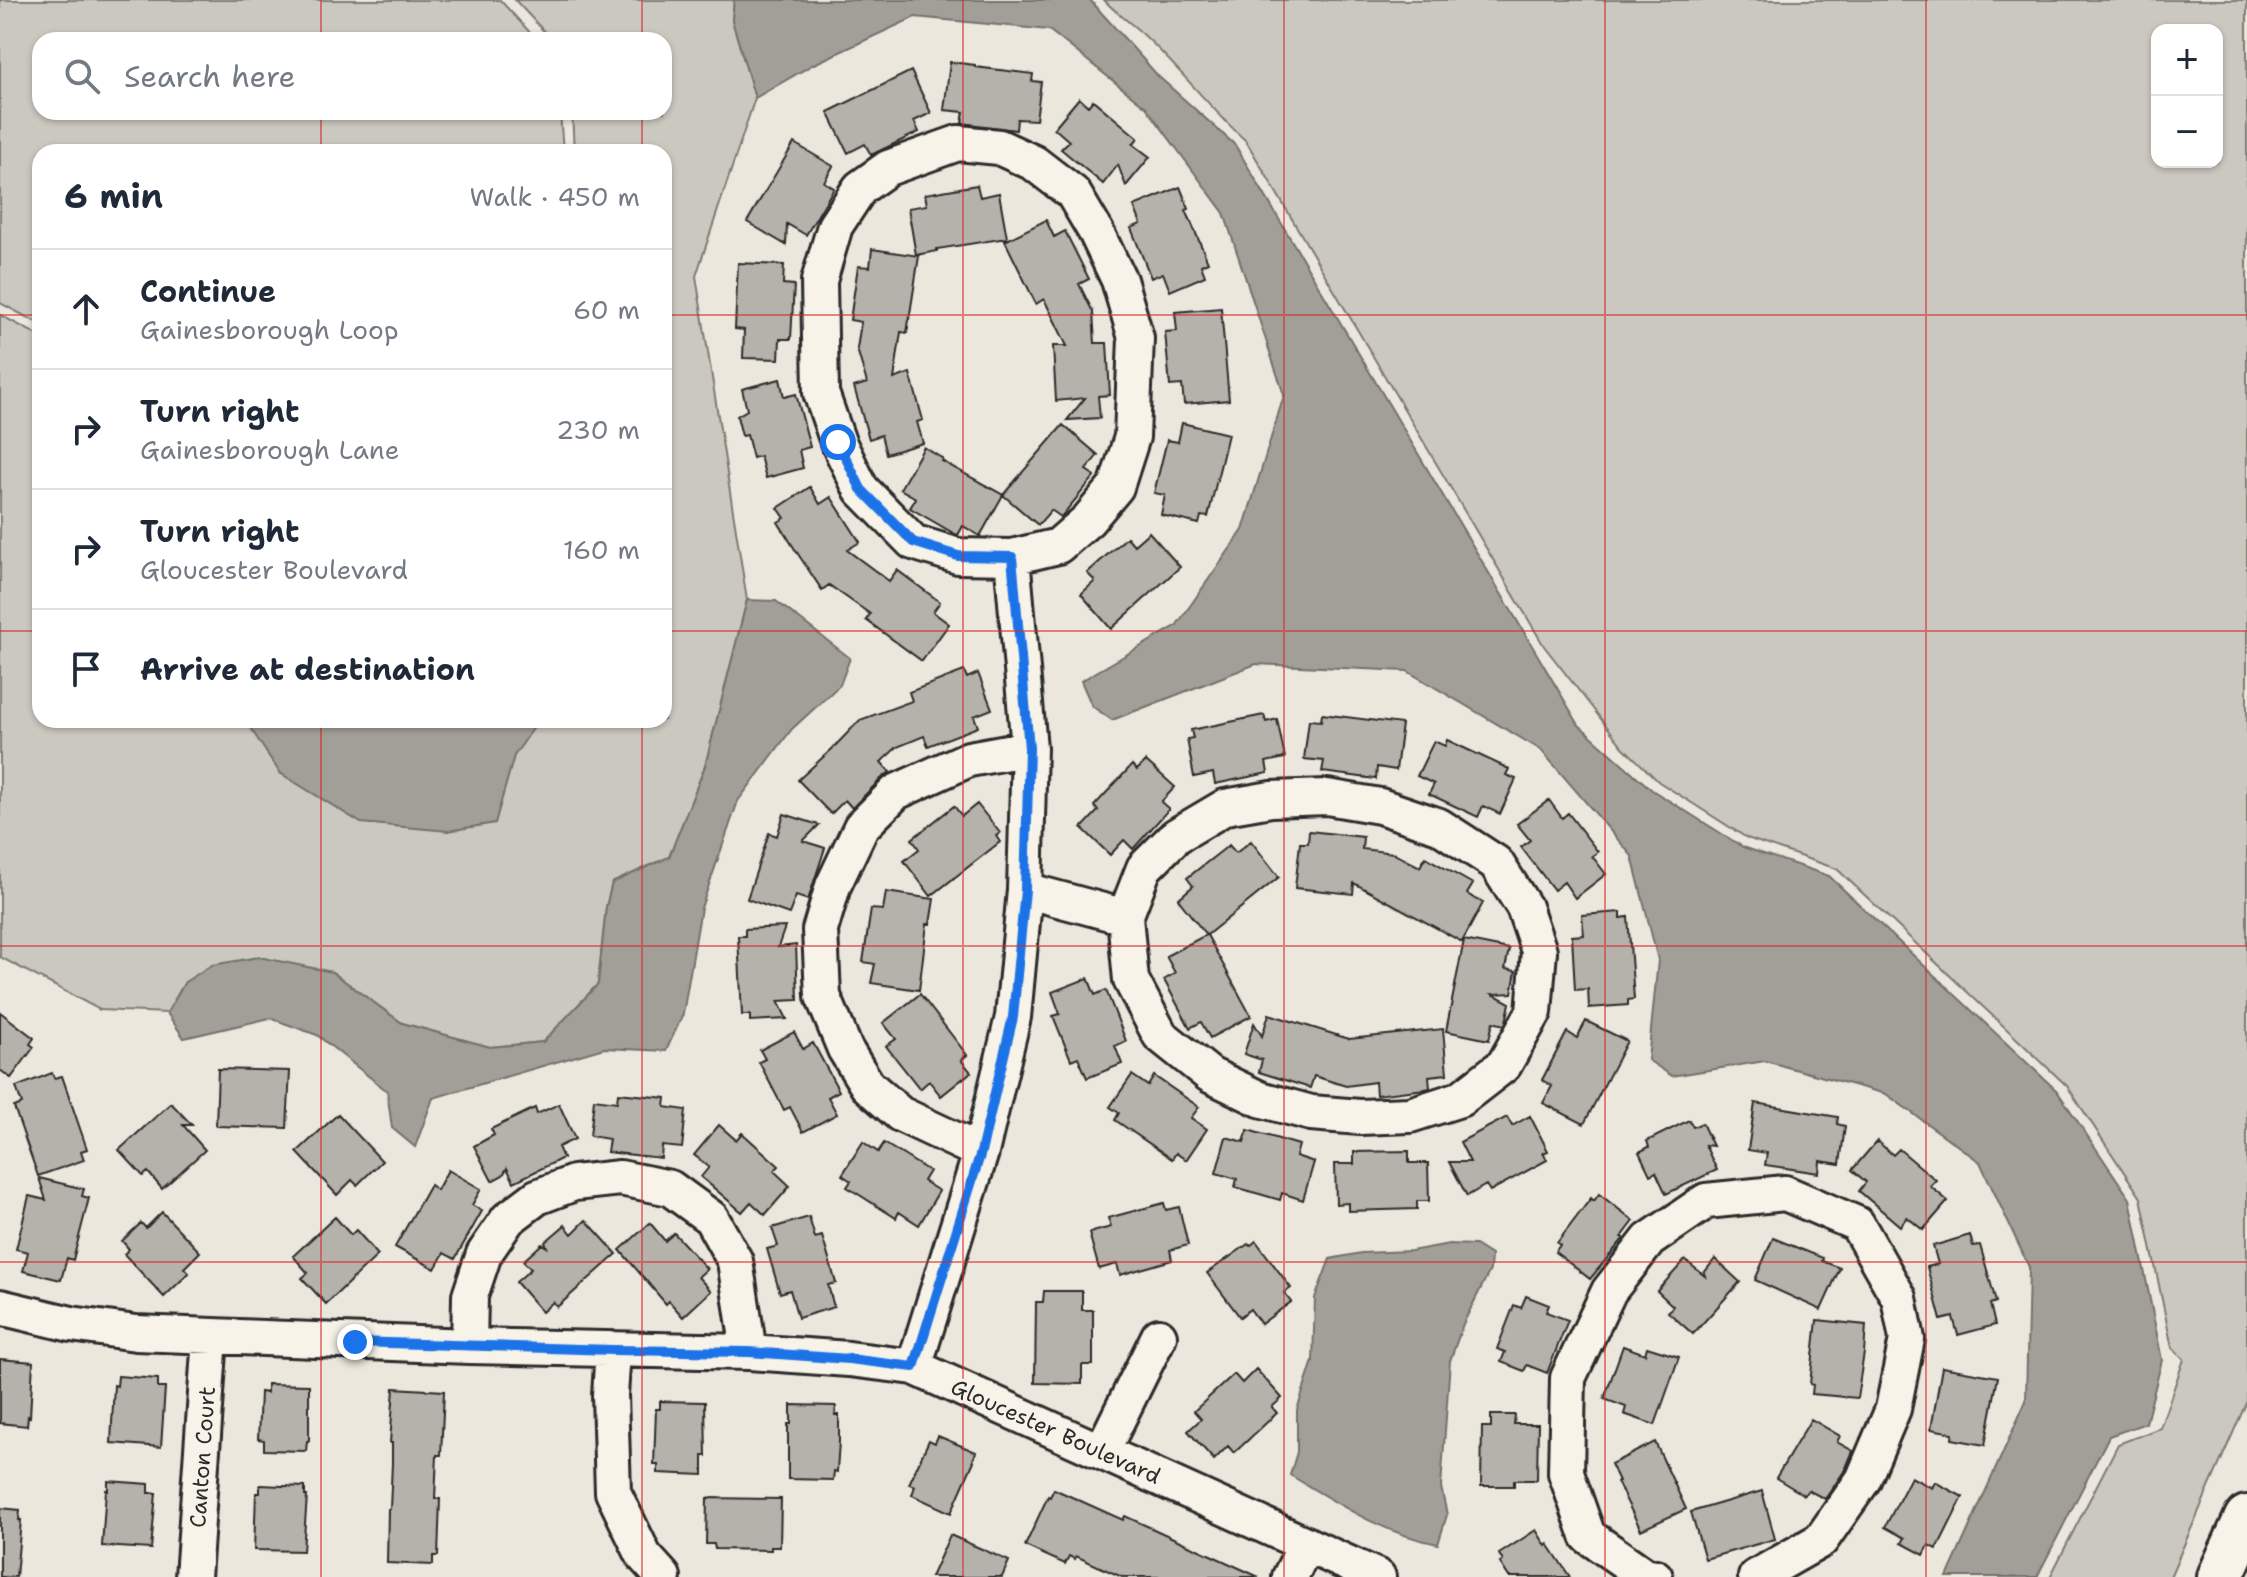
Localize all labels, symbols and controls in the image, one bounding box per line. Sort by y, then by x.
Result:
map controls [2151,24,2223,168]
button: + [2151,24,2223,96]
search box [32,32,672,120]
icon: search [60,54,104,98]
text: Search here [124,56,295,97]
button: − [2151,96,2223,168]
text: 6 min [64,173,163,219]
text: Walk · 450 m [470,179,640,214]
text: Continue [140,271,276,312]
icon: ahead [64,287,108,331]
text: 60 m [573,292,640,327]
text: Gainesborough Loop [140,312,399,347]
text: Turn right [140,391,299,432]
icon: right [64,407,108,451]
text: 230 m [556,412,640,447]
route start [820,424,856,460]
text: Gainesborough Lane [140,432,399,467]
text: Turn right [140,511,299,552]
icon: right [64,527,108,571]
text: 160 m [563,532,640,567]
text: Gloucester Boulevard [140,552,408,587]
icon: arrive [64,647,108,691]
text: Arrive at destination [140,649,475,690]
route end [337,1324,373,1360]
street label: Gloucester Boulevard [946,1372,1165,1491]
street label: Canton Court [183,1385,222,1529]

